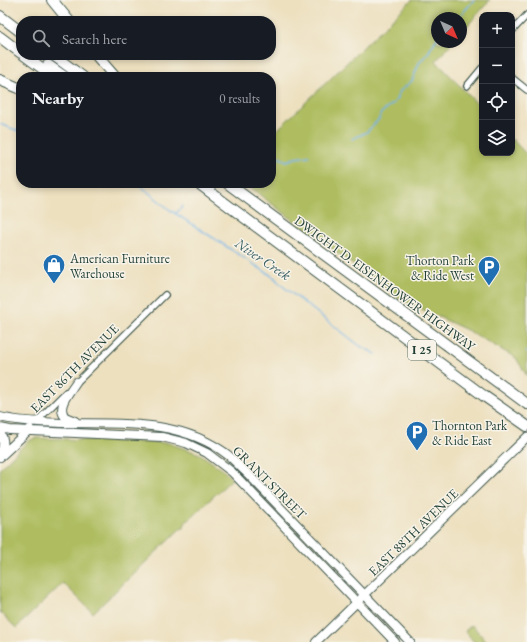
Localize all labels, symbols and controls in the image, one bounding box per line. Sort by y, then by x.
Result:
north arrow [431,12,467,48]
map controls [479,12,515,156]
button: + [479,12,515,48]
search box [16,16,276,60]
icon: search [30,27,52,49]
text: Search here [62,29,127,48]
button: − [479,48,515,84]
button: locate [479,84,515,120]
text: Nearby [32,87,84,109]
text: 0 results [219,90,260,107]
button: layers [479,120,515,156]
street label: DWIGHT D. EISENHOWER HIGHWAY [291,212,480,356]
water label: Niver Creek [231,233,295,284]
place label: American Furniture Warehouse [69,250,170,282]
shop icon: American Furniture Warehouse [41,252,67,285]
place label: Thorton Park & Ride West [406,252,475,284]
parking icon: Thorton Park & Ride West [476,254,502,287]
street label: EAST 86TH AVENUE [26,320,122,416]
road number: I 25 [408,340,436,360]
place label: Thornton Park & Ride East [432,417,508,449]
parking icon: Thornton Park & Ride East [404,419,430,452]
street label: GRANT STREET [229,442,310,523]
street label: EAST 88TH AVENUE [365,485,462,580]

